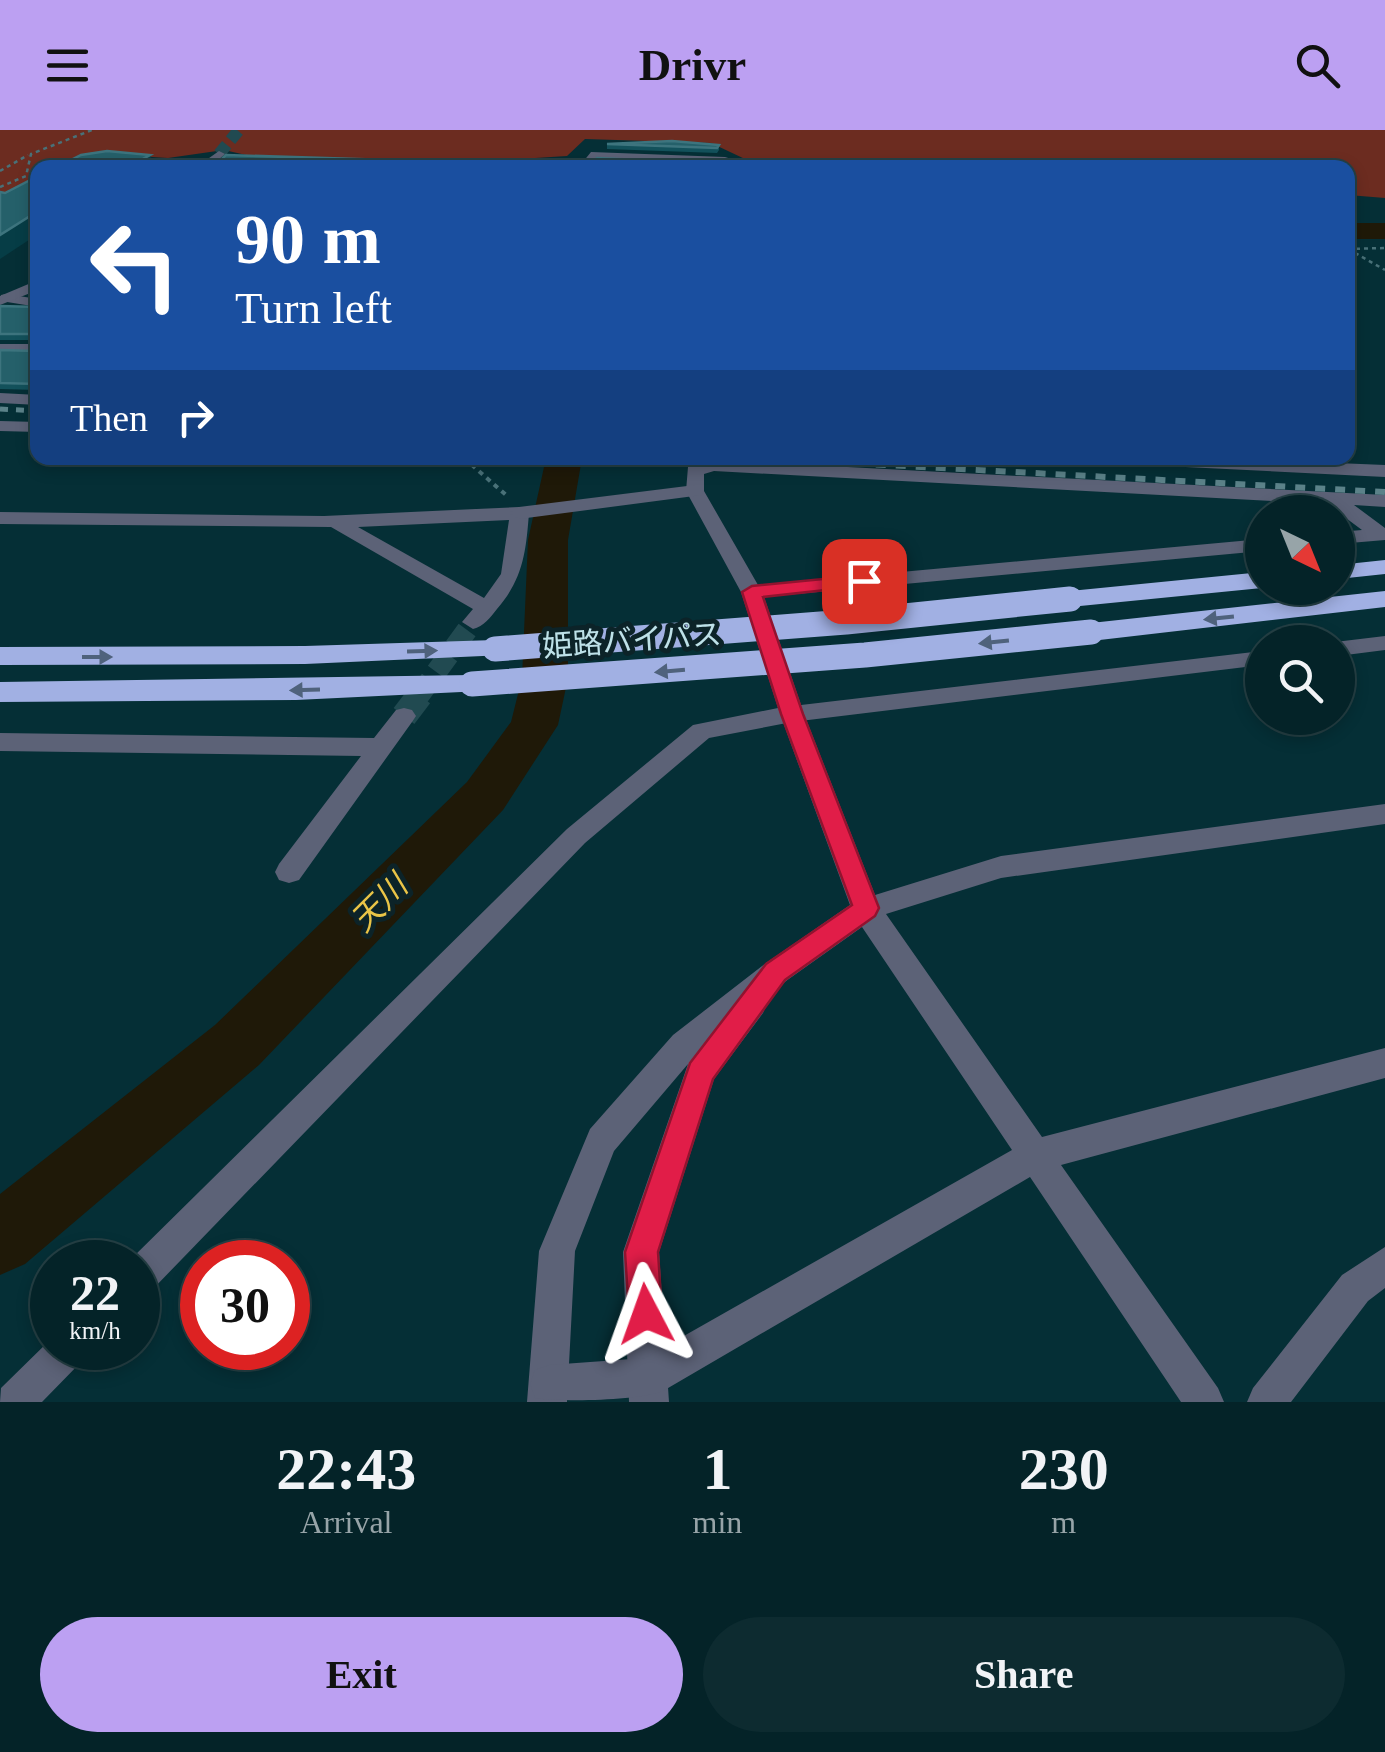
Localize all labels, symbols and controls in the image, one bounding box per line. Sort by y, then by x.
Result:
icon: menu [40,38,95,93]
icon: search [1290,38,1345,93]
text: Drivr [639,40,746,90]
icon: left [70,200,200,330]
text: 90 m [235,201,381,278]
text: Turn left [235,283,392,333]
icon: right [168,390,223,445]
text: Then [70,397,148,439]
north arrow [1245,495,1355,605]
map controls [1245,495,1355,735]
pin [822,539,907,624]
icon: arrive [837,554,892,609]
one-way arrow [1202,610,1234,626]
street label: 姫路バイパス [541,617,723,663]
button: search [1245,625,1355,735]
one-way arrow [977,634,1009,650]
one-way arrow [407,643,439,659]
one-way arrow [82,649,114,665]
one-way arrow [654,663,686,679]
one-way arrow [288,682,320,698]
water label: 天川 [344,866,416,938]
speed limit sign: 30 [180,1240,310,1370]
position arrow [594,1262,698,1366]
text: 22 [70,1265,120,1321]
text: km/h [69,1317,121,1344]
text: 22:43 [276,1436,416,1502]
text: 1 [702,1436,732,1502]
text: 230 [1019,1436,1109,1502]
text: Arrival [300,1504,392,1540]
text: min [693,1504,742,1540]
text: m [1051,1504,1076,1540]
button: Exit [40,1617,683,1732]
button: Share [703,1617,1345,1732]

